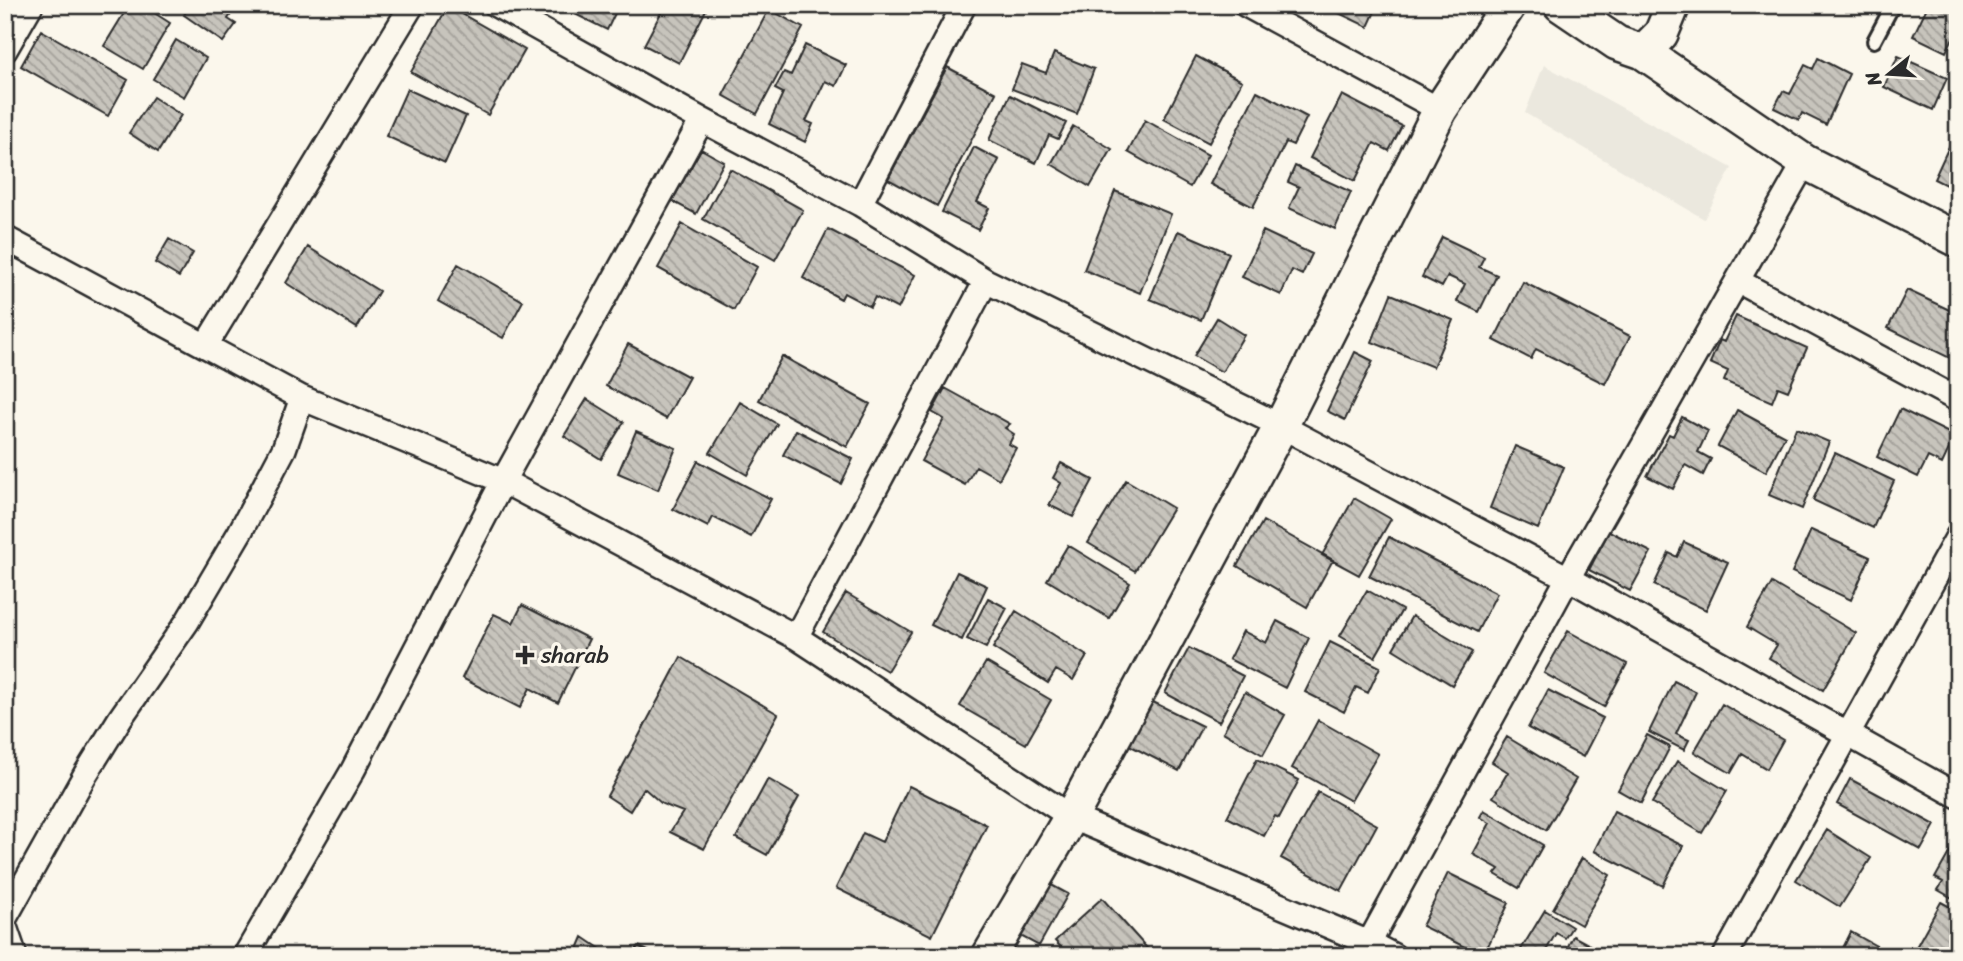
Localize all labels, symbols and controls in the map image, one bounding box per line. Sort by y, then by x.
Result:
north arrow [1854,38,1924,108]
text: N [1855,67,1891,91]
place label: sharab [540,635,609,676]
marker: sharab [515,645,535,665]

